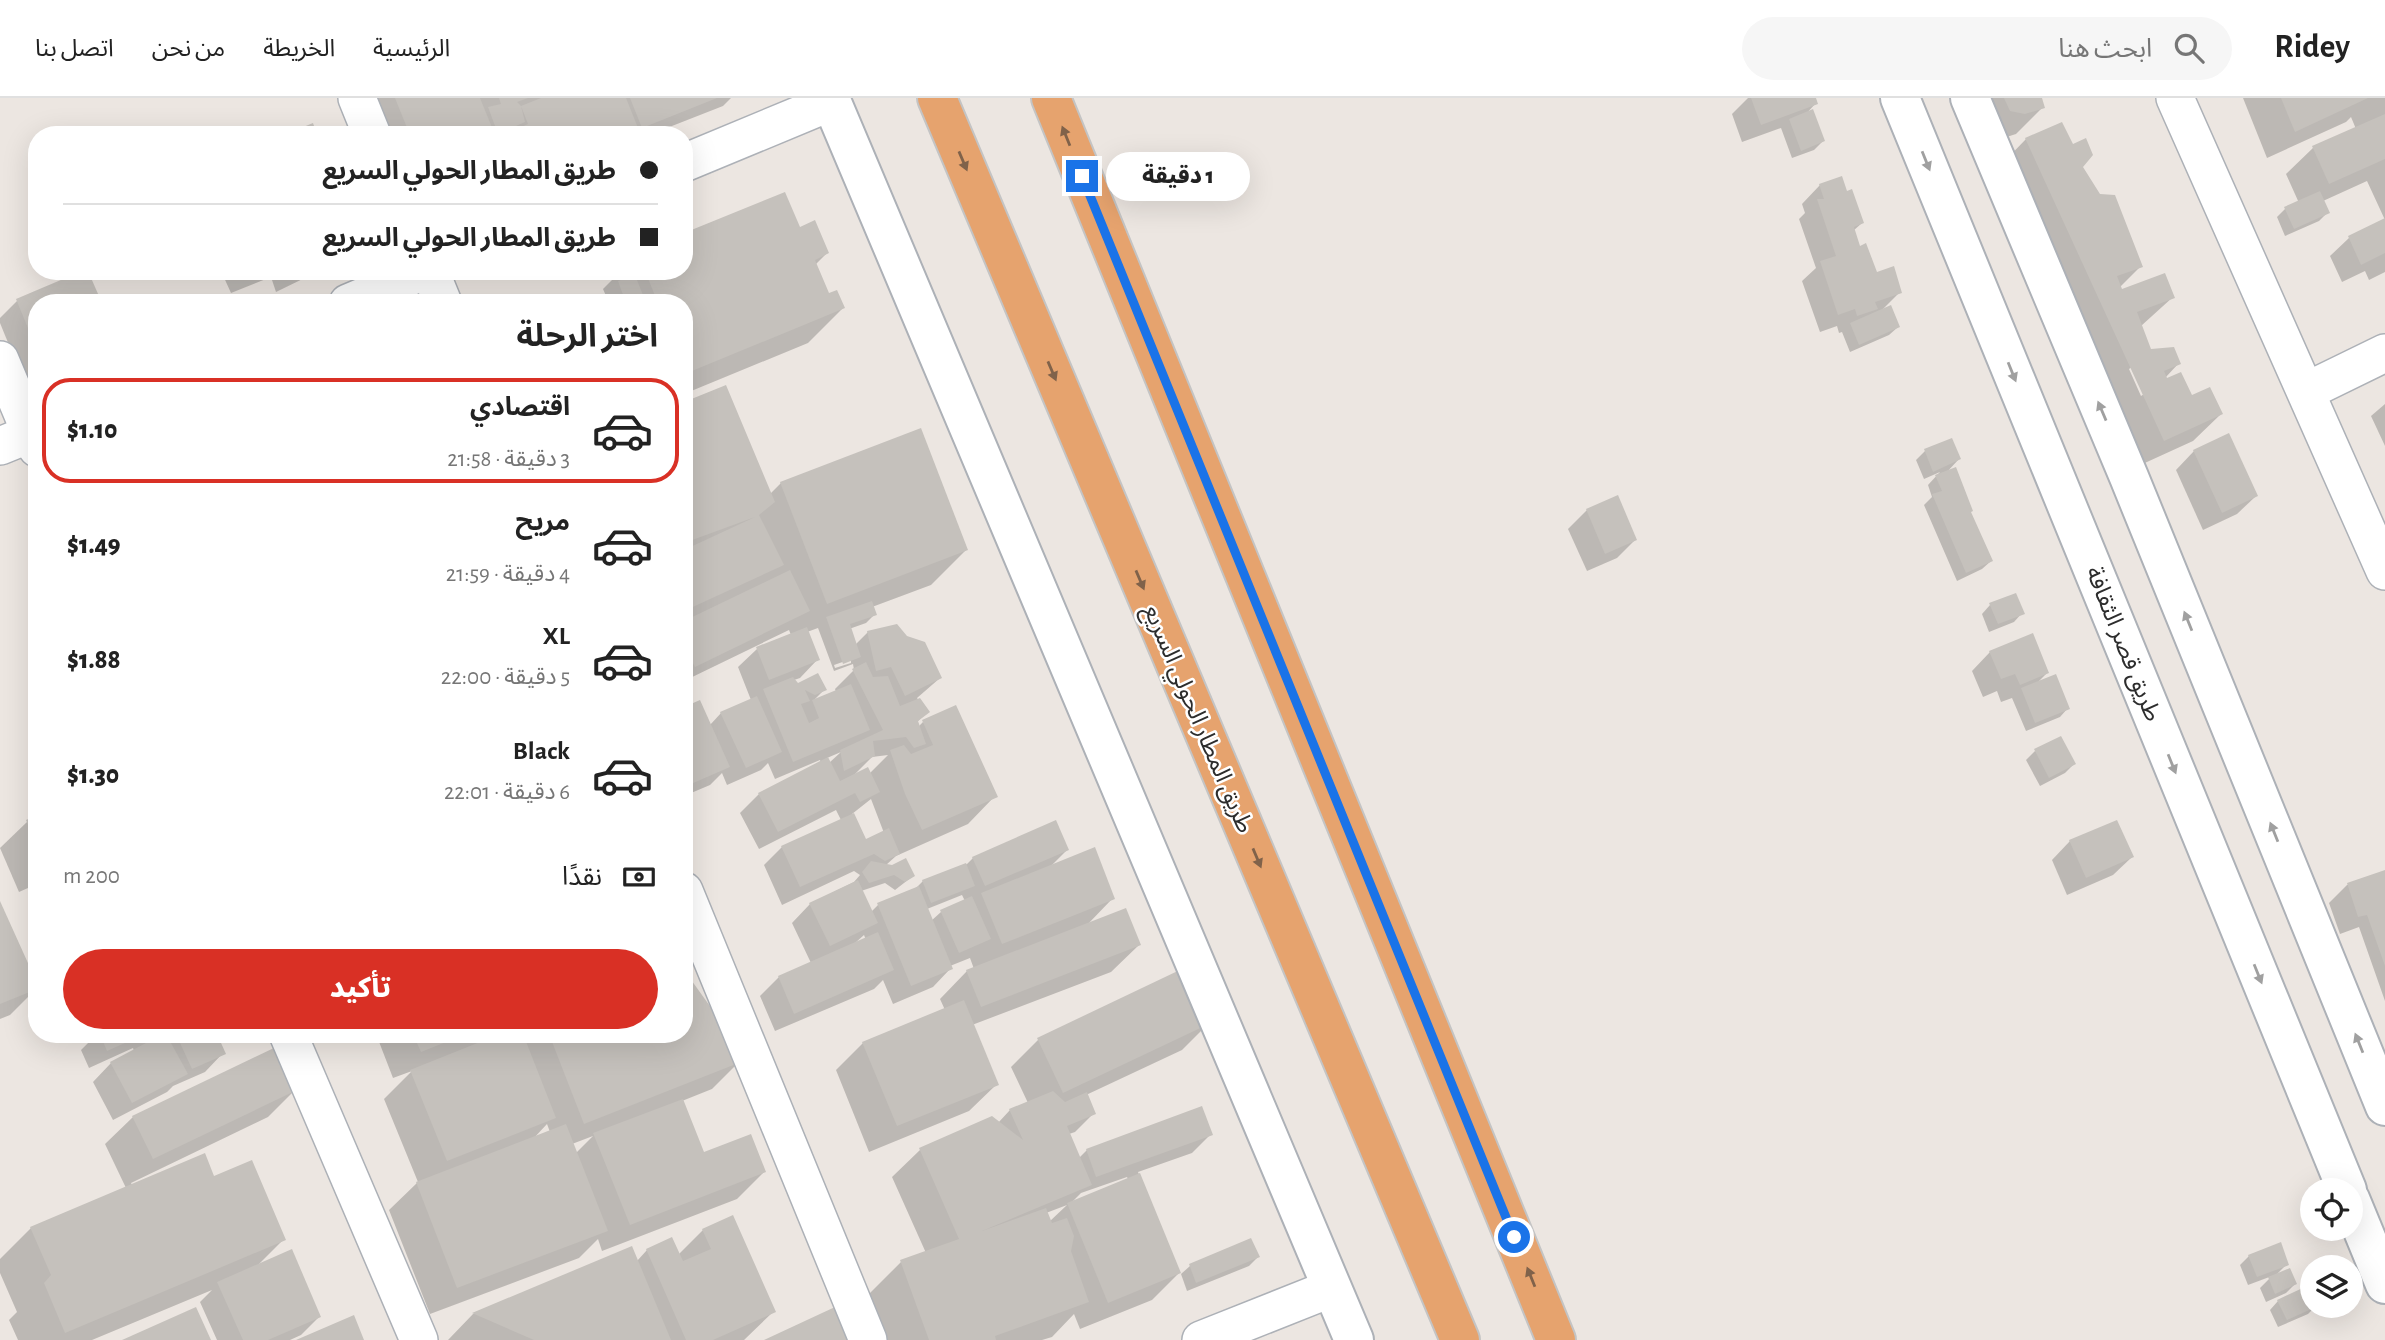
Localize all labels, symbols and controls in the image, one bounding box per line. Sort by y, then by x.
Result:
search box [1742,17,2232,80]
icon: search [2170,29,2208,67]
text: Ridey [2274,31,2350,64]
text: ابحث هنا [2058,36,2152,62]
text: اتصل بنا [35,37,114,61]
text: من نحن [152,37,225,61]
text: الخريطة [263,37,335,61]
text: الرئيسية [373,37,450,61]
one-way arrow [1060,125,1071,146]
one-way arrow [957,151,969,171]
one-way arrow [1921,151,1932,172]
callout: 1 دقيقة [1106,152,1250,200]
text: طريق المطار الحولي السريع [322,158,616,184]
route end [1066,160,1098,192]
text: 1 دقيقة [1142,165,1214,188]
text: طريق المطار الحولي السريع [322,225,616,251]
text: اختر الرحلة [517,320,658,352]
one-way arrow [1046,360,1057,381]
one-way arrow [2007,361,2018,382]
text: اقتصادي [470,394,570,420]
icon: car [591,399,654,462]
one-way arrow [2096,400,2107,421]
text: $1.10 [67,417,117,443]
text: 3 دقيقة · 21:58 [447,448,570,471]
text: مريح [515,509,570,535]
icon: car [591,514,654,577]
text: $1.49 [67,532,120,558]
text: 4 دقيقة · 21:59 [446,563,570,586]
street label: طريق قصر الثقافة [2079,563,2165,726]
one-way arrow [1134,570,1146,590]
street label: طريق المطار الحولي السريع [1134,601,1257,839]
one-way arrow [2182,611,2193,632]
text: XL [543,623,570,649]
icon: car [591,629,654,692]
text: $1.88 [67,647,121,673]
text: 5 دقيقة · 22:00 [441,666,570,689]
text: Black [513,738,570,764]
icon: car [591,744,654,807]
one-way arrow [2167,753,2178,774]
text: $1.30 [67,762,119,788]
text: 6 دقيقة · 22:01 [444,781,570,804]
one-way arrow [2268,822,2279,843]
one-way arrow [1252,847,1263,868]
icon: cash [620,858,658,896]
text: نقدًا [562,864,602,890]
text: 200 m [63,865,120,888]
button: تأكيد [63,949,658,1029]
one-way arrow [2253,964,2264,985]
one-way arrow [2354,1032,2365,1053]
map controls [2300,1178,2363,1318]
button: locate [2300,1178,2363,1241]
route start [1498,1221,1530,1253]
button: layers [2300,1255,2363,1318]
one-way arrow [1525,1266,1536,1287]

